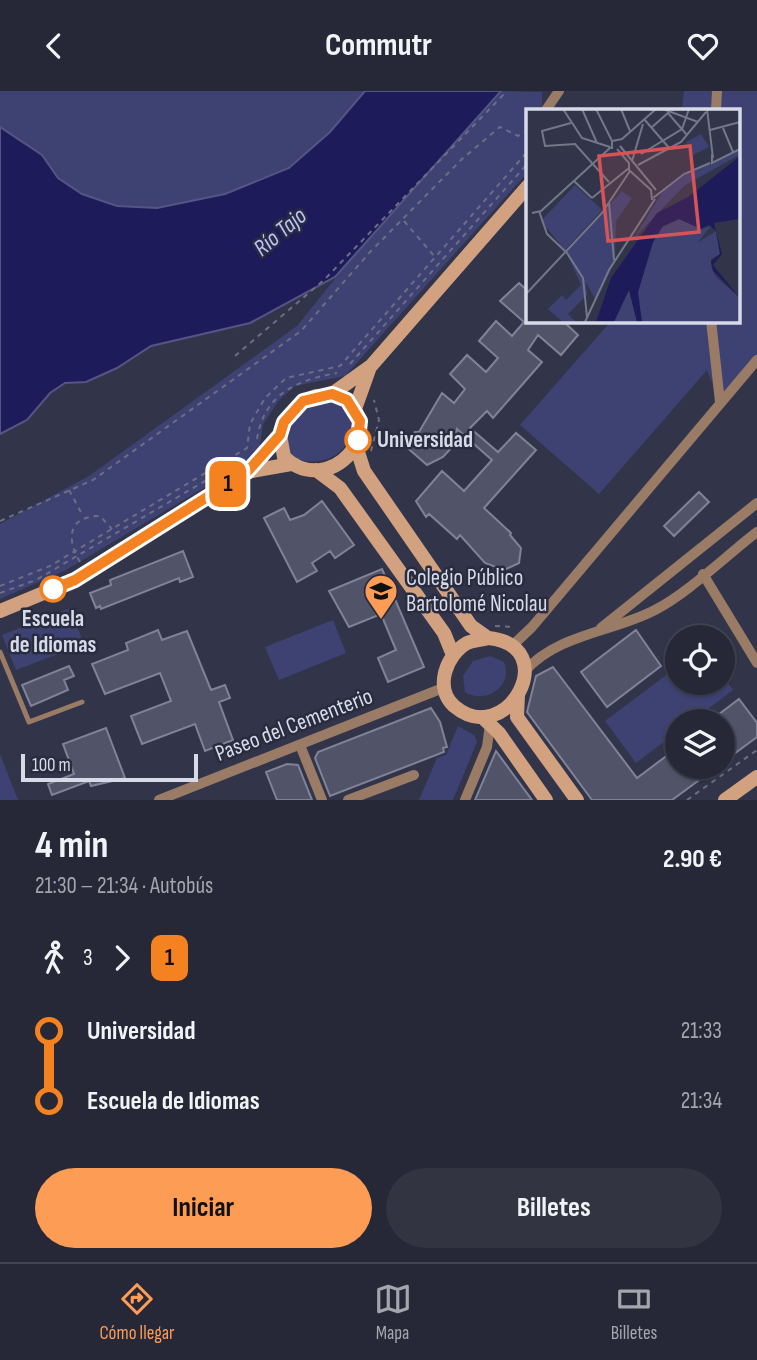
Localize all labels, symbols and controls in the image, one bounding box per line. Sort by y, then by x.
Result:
text: Commutr [325,26,432,65]
icon: back [35,27,73,65]
icon: heart [684,27,722,65]
inset map [526,109,740,322]
water label: Río Tajo [248,201,313,263]
place label: Universidad [377,426,473,454]
marker: Universidad [345,427,371,453]
line badge: 1 [205,461,251,507]
text: 1 [223,469,233,498]
place label: Colegio Público Bartolomé Nicolau [406,564,547,618]
school or university icon: Colegio Público Bartolomé Nicolau [362,572,400,621]
marker: Escuela de Idiomas [40,576,66,602]
place label: Escuela de Idiomas [10,605,97,659]
map controls [665,625,735,779]
button: locate [665,625,735,695]
street label: Paseo del Cementerio [211,682,377,768]
button: layers [665,709,735,779]
scale bar [21,751,198,783]
text: 100 m [32,754,71,777]
text: 4 min [35,823,108,868]
text: 2.90 € [663,844,722,875]
text: 21:30 – 21:34 · Autobús [35,872,213,900]
icon: walk [35,939,73,977]
icon: forward [103,939,141,977]
text: 1 [165,943,174,972]
text: 3 [83,944,93,972]
text: Universidad [87,1016,196,1047]
text: 21:33 [681,1017,722,1045]
text: Escuela de Idiomas [87,1086,260,1117]
text: 21:34 [681,1087,722,1115]
button: Iniciar [35,1168,372,1248]
button: Billetes [386,1168,722,1248]
tab: Cómo llegar [100,1280,174,1345]
tab: Mapa [374,1280,412,1345]
tab: Billetes [611,1280,657,1345]

